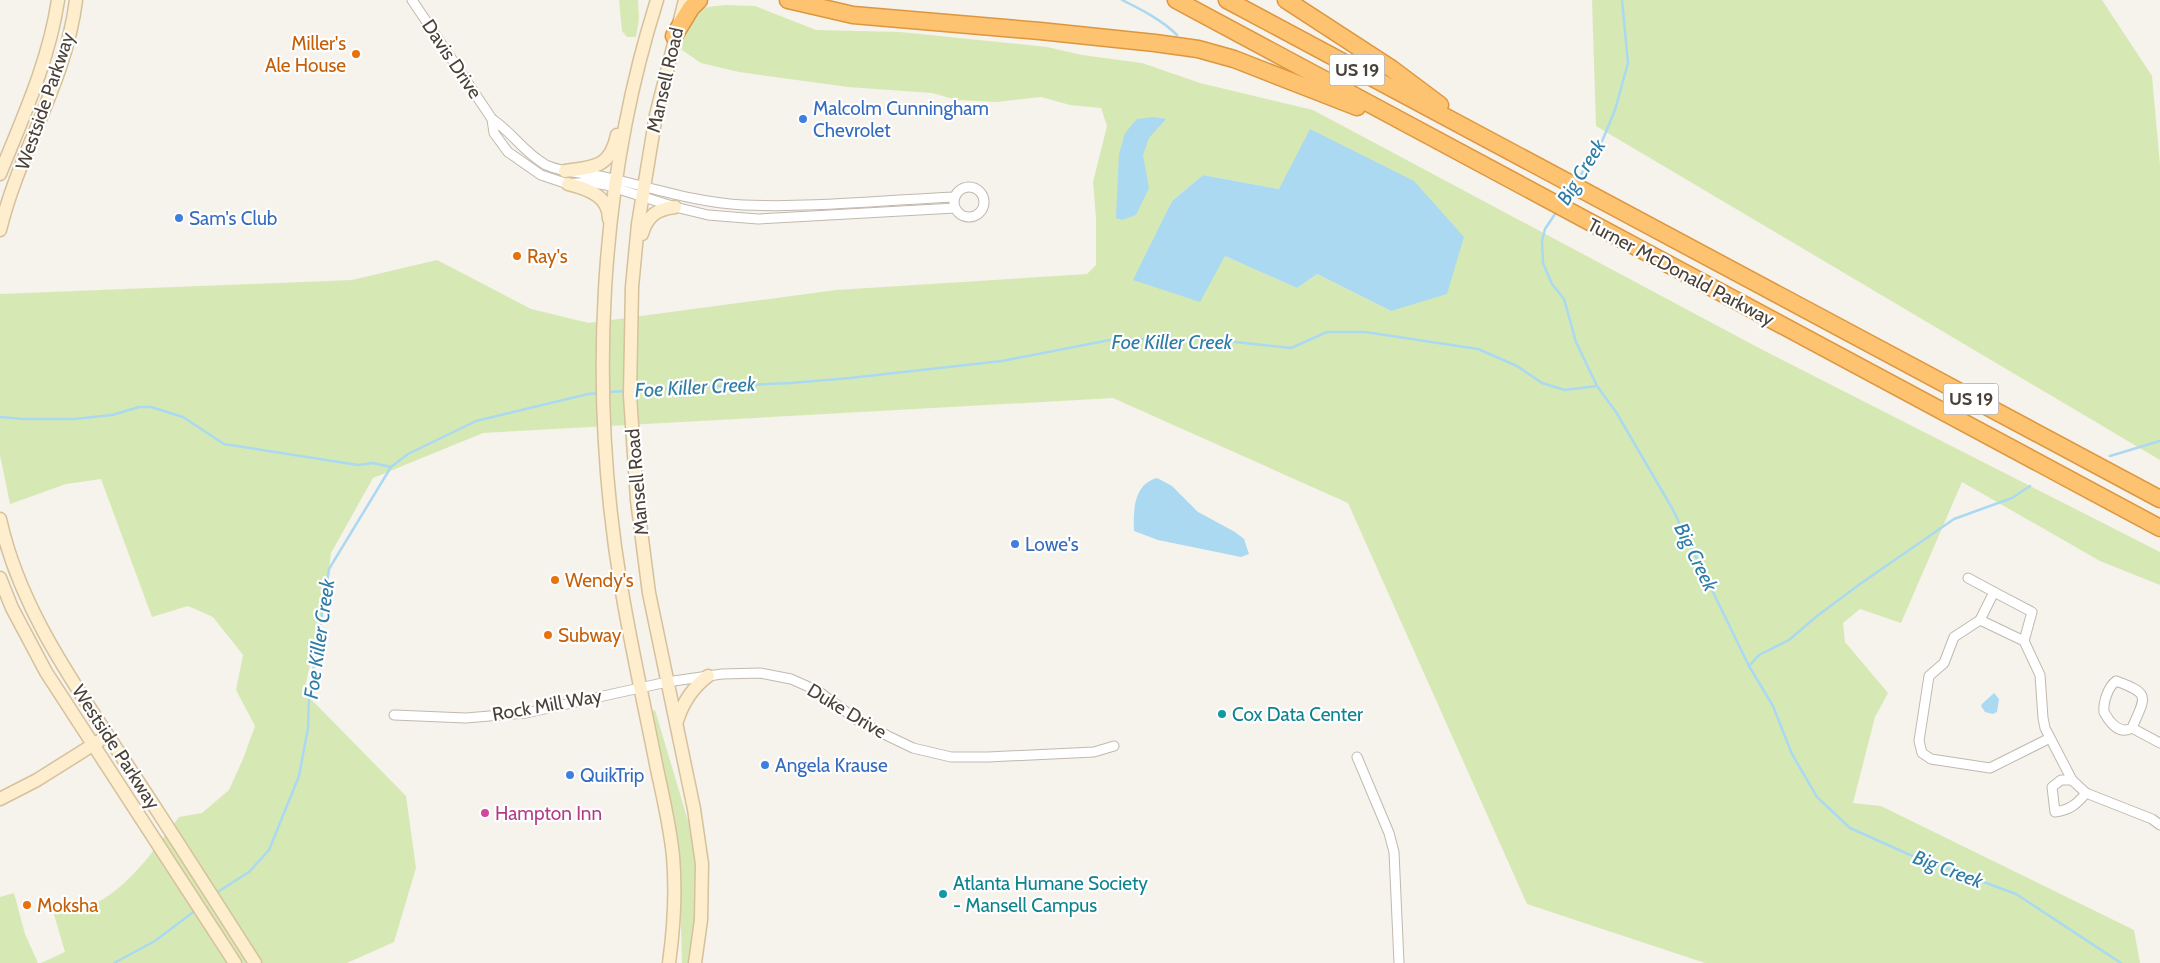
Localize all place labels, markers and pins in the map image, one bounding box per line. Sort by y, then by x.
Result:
place label: Miller's Ale House [265,32,346,77]
marker: Miller's Ale House [350,48,362,60]
place label: Malcolm Cunningham Chevrolet [813,97,989,142]
marker: Malcolm Cunningham Chevrolet [797,113,809,125]
place label: Sam's Club [189,207,277,230]
marker: Sam's Club [173,212,185,224]
place label: Ray's [527,245,568,268]
marker: Ray's [511,250,523,262]
place label: Lowe's [1025,533,1079,556]
marker: Lowe's [1009,538,1021,550]
place label: Wendy's [565,569,634,592]
marker: Wendy's [549,574,561,586]
place label: Subway [558,624,622,647]
marker: Subway [542,629,554,641]
place label: Cox Data Center [1232,703,1363,726]
marker: Cox Data Center [1216,708,1228,720]
place label: Angela Krause [775,754,888,777]
marker: Angela Krause [759,759,771,771]
place label: QuikTrip [580,764,644,787]
marker: QuikTrip [564,769,576,781]
place label: Hampton Inn [495,802,602,825]
marker: Hampton Inn [479,807,491,819]
place label: Atlanta Humane Society - Mansell Campus [953,872,1148,917]
marker: Atlanta Humane Society - Mansell Campus [937,888,949,900]
place label: Moksha [37,894,98,917]
marker: Moksha [21,899,33,911]

